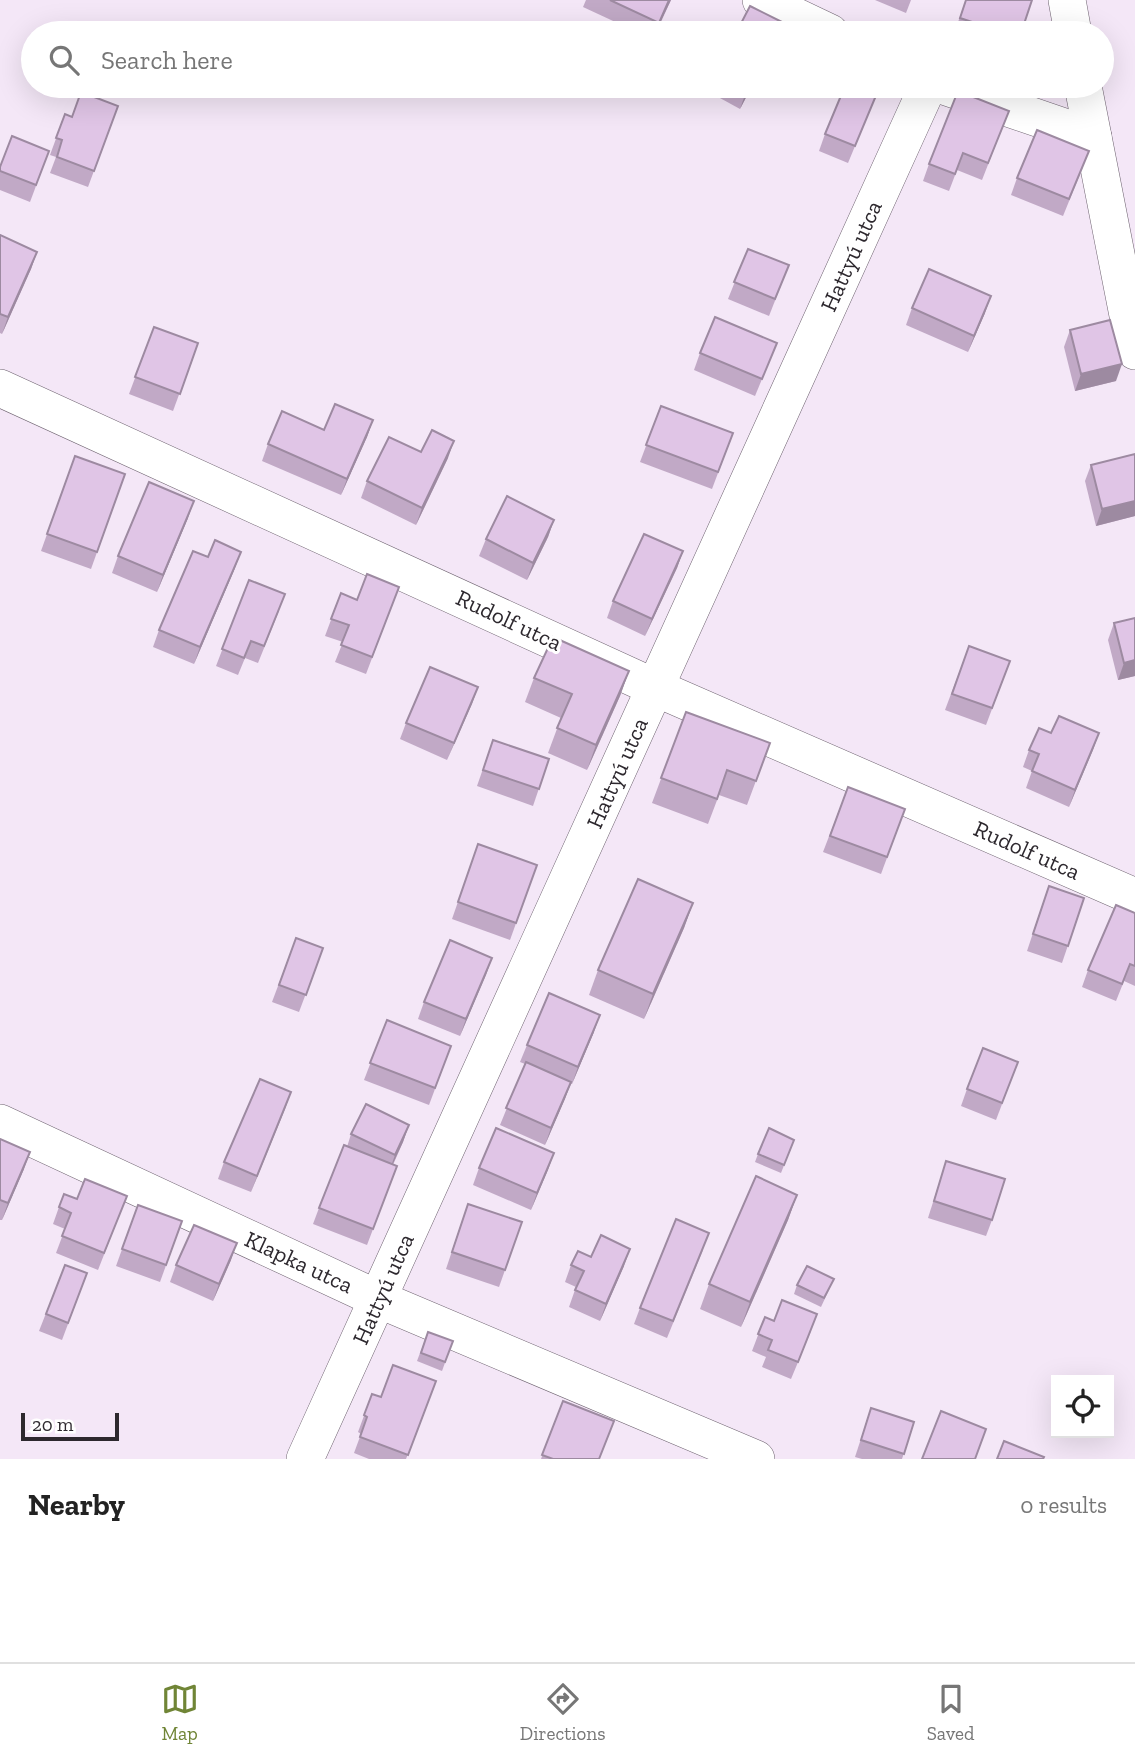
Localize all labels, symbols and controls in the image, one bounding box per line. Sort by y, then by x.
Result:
search box [21,21,1114,98]
icon: search [45,41,83,79]
text: Search here [101,44,233,76]
street label: Hattyú utca [814,196,888,316]
street label: Rudolf utca [452,583,566,657]
street label: Hattyú utca [580,713,654,833]
street label: Rudolf utca [970,814,1084,886]
street label: Klapka utca [240,1225,358,1299]
street label: Hattyú utca [346,1229,420,1349]
map controls [1051,1375,1114,1438]
button: locate [1051,1375,1114,1438]
scale bar [21,1410,119,1442]
text: 20 m [32,1413,73,1436]
text: Nearby [28,1487,125,1523]
text: 0 results [1020,1491,1107,1519]
tab: Map [161,1680,199,1745]
tab: Directions [520,1680,606,1745]
tab: Saved [927,1680,974,1745]

